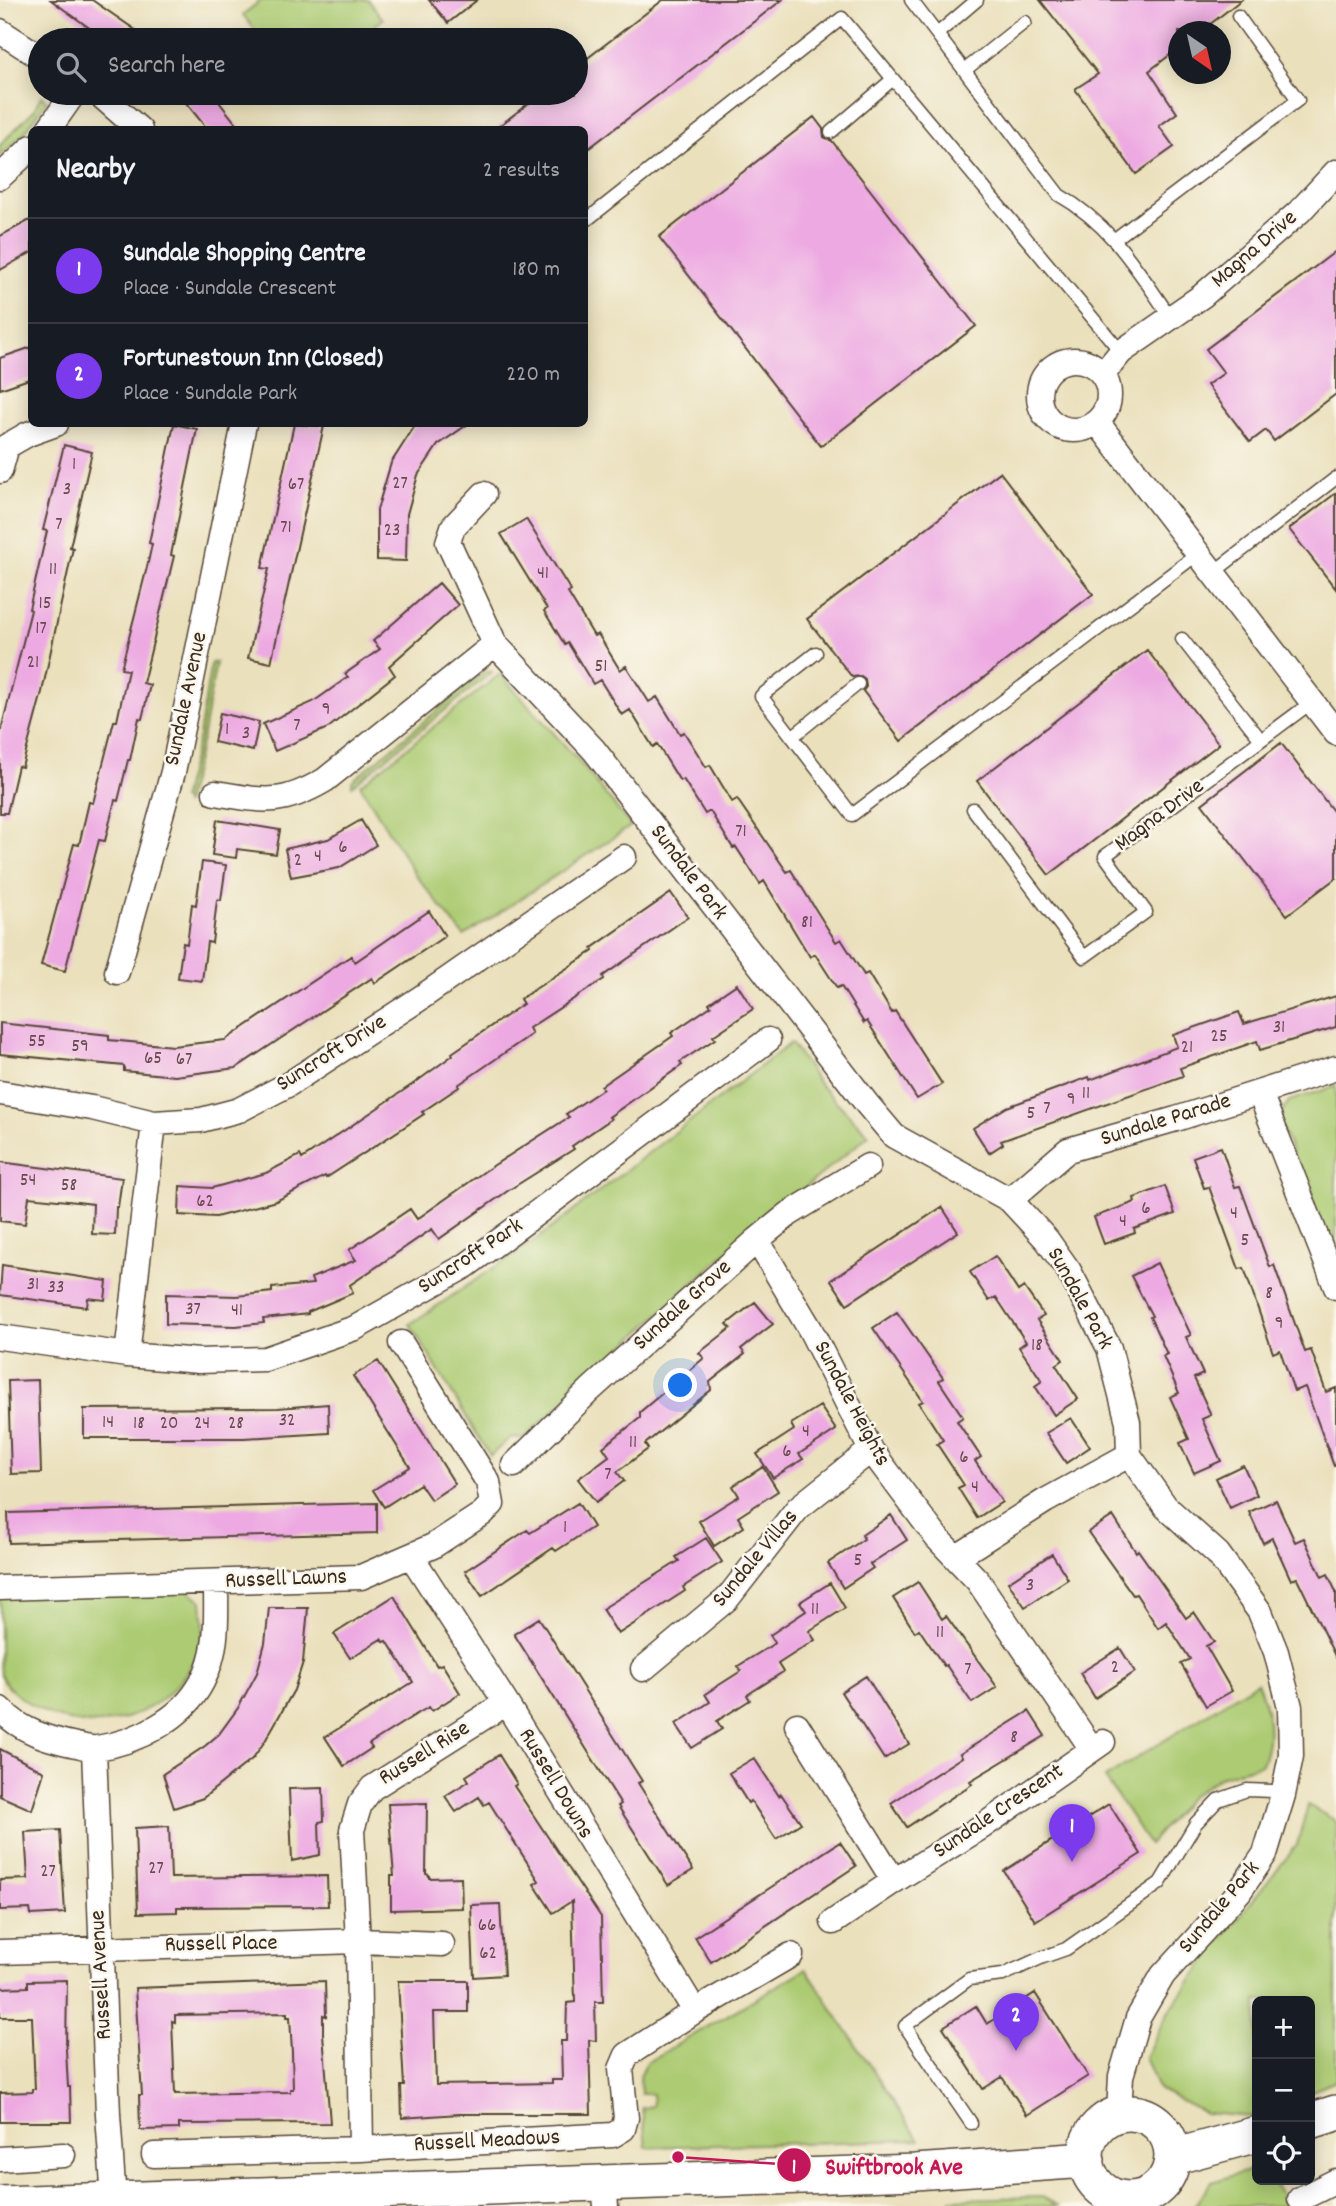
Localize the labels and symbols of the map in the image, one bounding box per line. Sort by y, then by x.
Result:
north arrow [1168,21,1231,84]
street label: Magna Drive [1204,203,1306,297]
house number: 1 [72,452,76,479]
house number: 27 [392,471,408,498]
house number: 67 [288,472,304,499]
house number: 3 [63,477,71,504]
house number: 7 [55,512,63,539]
house number: 71 [280,515,292,542]
house number: 23 [384,518,400,545]
house number: 11 [49,557,57,584]
house number: 41 [537,561,549,588]
house number: 15 [39,591,51,618]
house number: 17 [35,616,47,643]
street label: Sundale Avenue [157,629,217,769]
house number: 21 [27,650,39,677]
house number: 51 [595,654,607,681]
house number: 9 [322,697,330,724]
house number: 7 [293,713,301,740]
house number: 1 [225,717,229,744]
house number: 3 [242,721,250,748]
street label: Magna Drive [1108,771,1212,861]
street label: Sundale Park [641,818,735,928]
house number: 71 [735,819,747,846]
house number: 6 [338,835,348,862]
house number: 4 [314,844,322,871]
house number: 2 [294,848,302,875]
house number: 81 [801,910,813,937]
street label: Suncroft Drive [270,1007,394,1101]
house number: 31 [1273,1015,1285,1042]
house number: 25 [1210,1024,1228,1051]
house number: 55 [28,1029,46,1056]
house number: 59 [71,1034,89,1061]
house number: 21 [1181,1035,1193,1062]
house number: 65 [144,1046,162,1073]
house number: 67 [176,1047,192,1074]
house number: 11 [1082,1081,1090,1108]
street label: Sundale Parade [1097,1086,1235,1156]
house number: 9 [1067,1087,1075,1114]
house number: 7 [1043,1096,1051,1123]
house number: 5 [1027,1101,1035,1128]
house number: 54 [20,1168,36,1195]
house number: 58 [61,1173,77,1200]
house number: 62 [196,1189,214,1216]
house number: 6 [1141,1196,1151,1223]
house number: 4 [1230,1201,1238,1228]
house number: 4 [1119,1209,1127,1236]
street label: Suncroft Park [412,1211,530,1303]
house number: 5 [1241,1228,1249,1255]
street label: Sundale Park [1037,1242,1121,1356]
street label: Sundale Grove [626,1253,740,1359]
house number: 31 [27,1272,39,1299]
house number: 33 [48,1275,64,1302]
house number: 8 [1265,1281,1273,1308]
house number: 37 [185,1297,201,1324]
house number: 41 [231,1298,243,1325]
house number: 9 [1275,1311,1283,1338]
house number: 18 [1031,1333,1043,1360]
street label: Sundale Heights [804,1335,898,1473]
your location [663,1368,697,1402]
house number: 32 [279,1408,295,1435]
house number: 14 [102,1410,114,1437]
house number: 18 [133,1411,145,1438]
house number: 20 [160,1411,178,1438]
house number: 24 [194,1411,210,1438]
house number: 28 [228,1411,244,1438]
house number: 4 [802,1419,810,1446]
house number: 11 [629,1430,637,1457]
house number: 6 [782,1439,792,1466]
house number: 6 [959,1445,969,1472]
house number: 7 [604,1462,612,1489]
house number: 4 [971,1475,979,1502]
street label: Sundale Villas [705,1503,807,1615]
house number: 1 [563,1515,567,1542]
house number: 5 [854,1548,862,1575]
street label: Russell Lawns [224,1561,348,1599]
house number: 3 [1026,1573,1034,1600]
house number: 11 [811,1597,819,1624]
house number: 11 [936,1620,944,1647]
house number: 2 [1111,1655,1119,1682]
house number: 7 [964,1657,972,1684]
street label: Russell Rise [373,1713,477,1795]
street label: Russell Downs [509,1722,601,1846]
house number: 8 [1010,1725,1018,1752]
street label: Sundale Crescent [927,1756,1071,1868]
pin: 1 [1049,1804,1095,1862]
street label: Sundale Park [1171,1854,1269,1962]
house number: 27 [148,1856,164,1883]
house number: 27 [40,1859,56,1886]
street label: Russell Avenue [82,1909,122,2041]
house number: 66 [478,1913,496,1940]
street label: Russell Place [164,1928,278,1962]
house number: 62 [479,1941,497,1968]
pin: 2 [993,1993,1039,2051]
street label: Russell Meadows [413,2122,561,2162]
callout: Swiftbrook Ave [776,2143,977,2188]
text: Swiftbrook Ave [825,2152,963,2186]
text: 1 [792,2154,796,2184]

